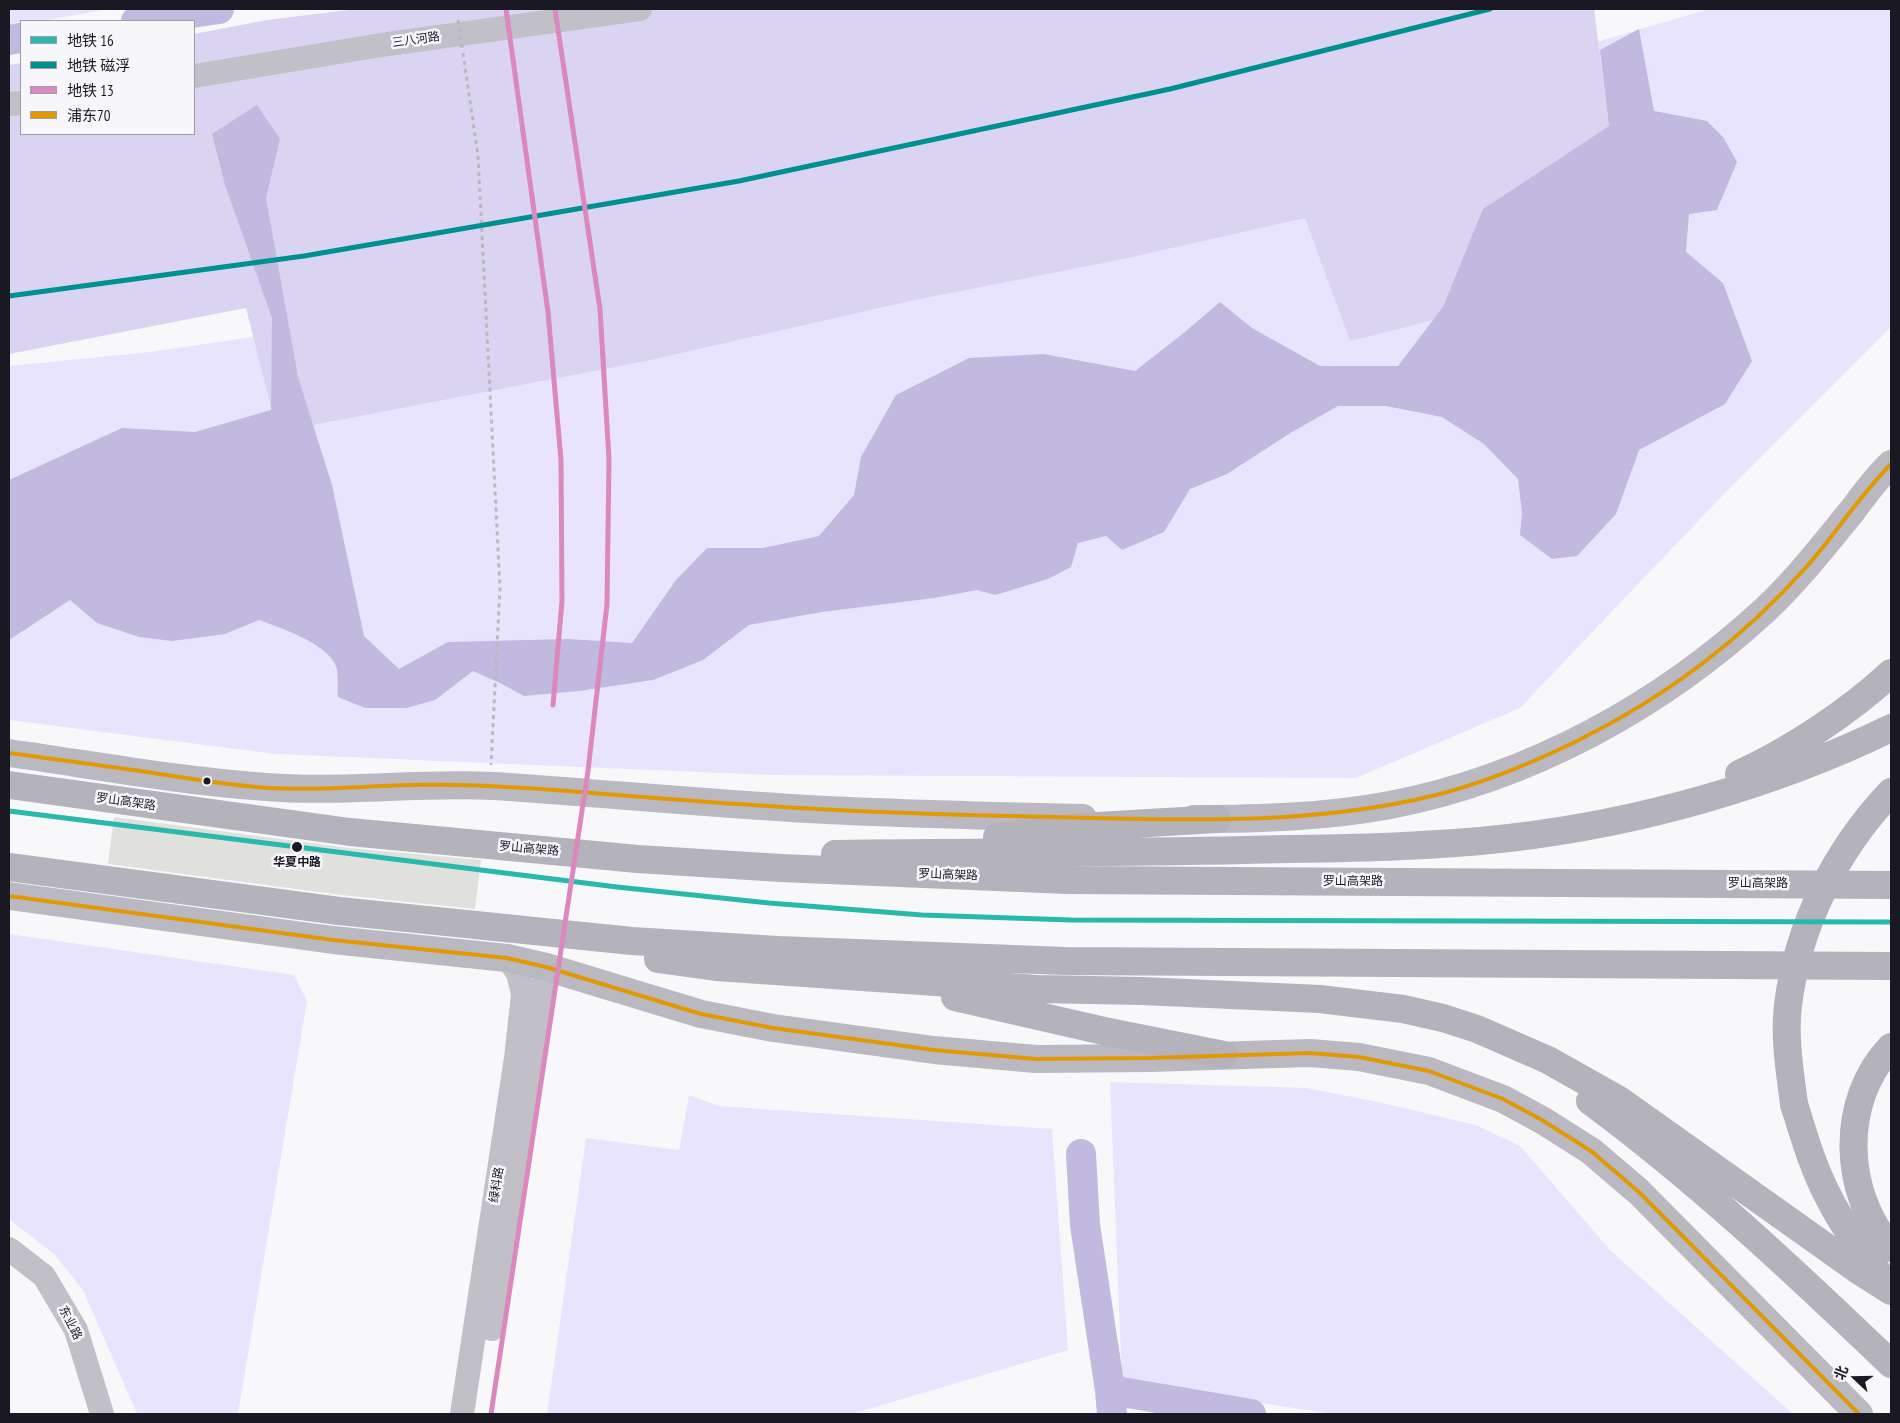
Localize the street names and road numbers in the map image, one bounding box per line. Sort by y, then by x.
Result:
street label: 三八河路 [391,30,441,50]
street label: 罗山高架路 [95,791,157,813]
street label: 罗山高架路 [498,839,560,859]
street label: 罗山高架路 [918,867,978,883]
street label: 罗山高架路 [1323,875,1383,889]
street label: 罗山高架路 [1728,877,1788,891]
street label: 绿科路 [487,1166,507,1204]
street label: 东业路 [55,1304,85,1342]

